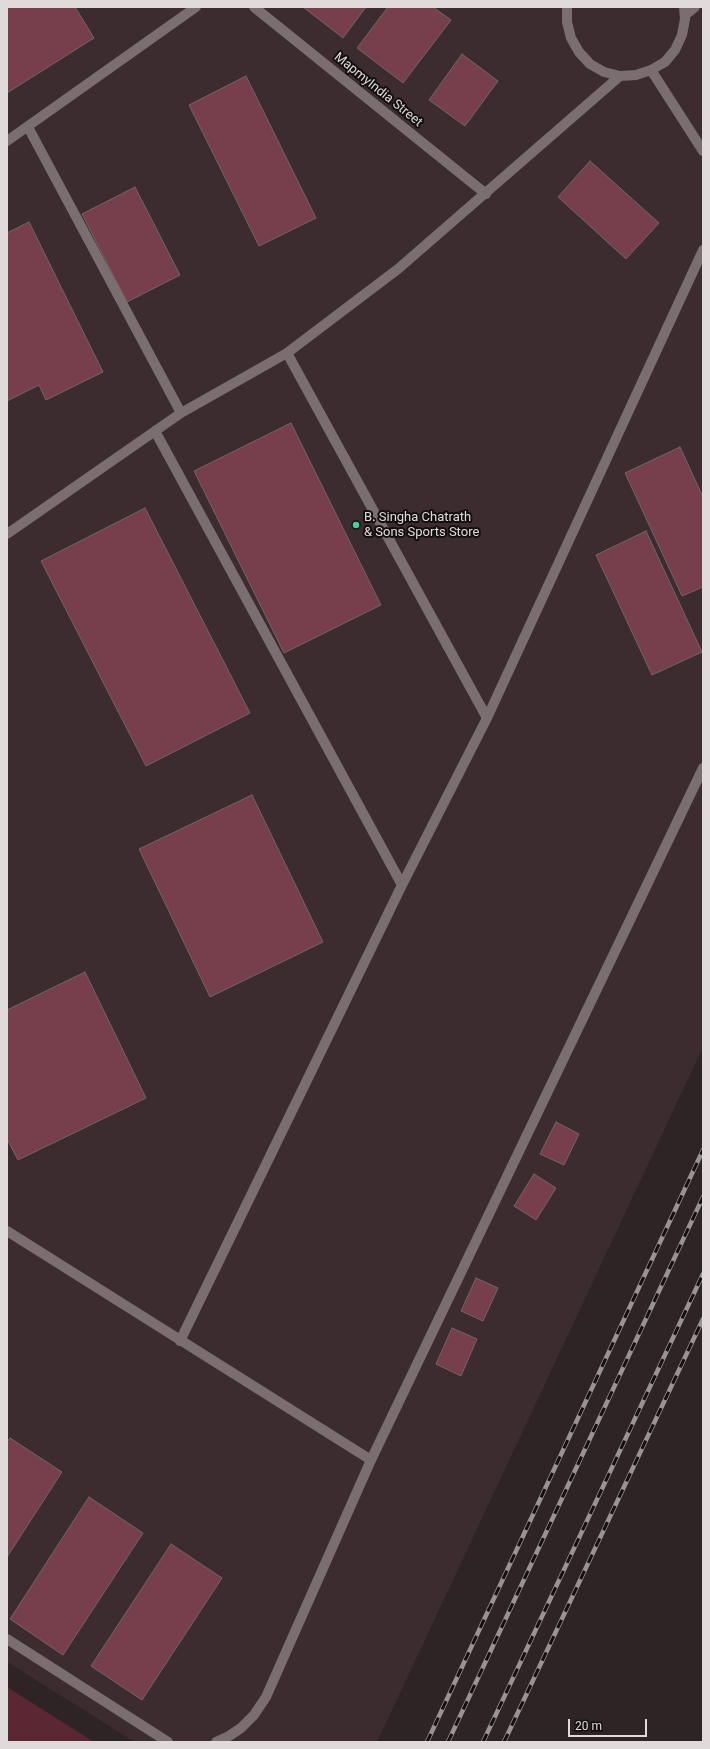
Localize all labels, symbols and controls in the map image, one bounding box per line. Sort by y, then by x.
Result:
street label: MapmyIndia Street [331,50,425,130]
place label: B. Singha Chatrath & Sons Sports Store [364,510,479,541]
marker: B. Singha Chatrath & Sons Sports Store [351,520,361,530]
scale bar [570,1711,649,1737]
text: 20 m [575,1719,602,1733]

